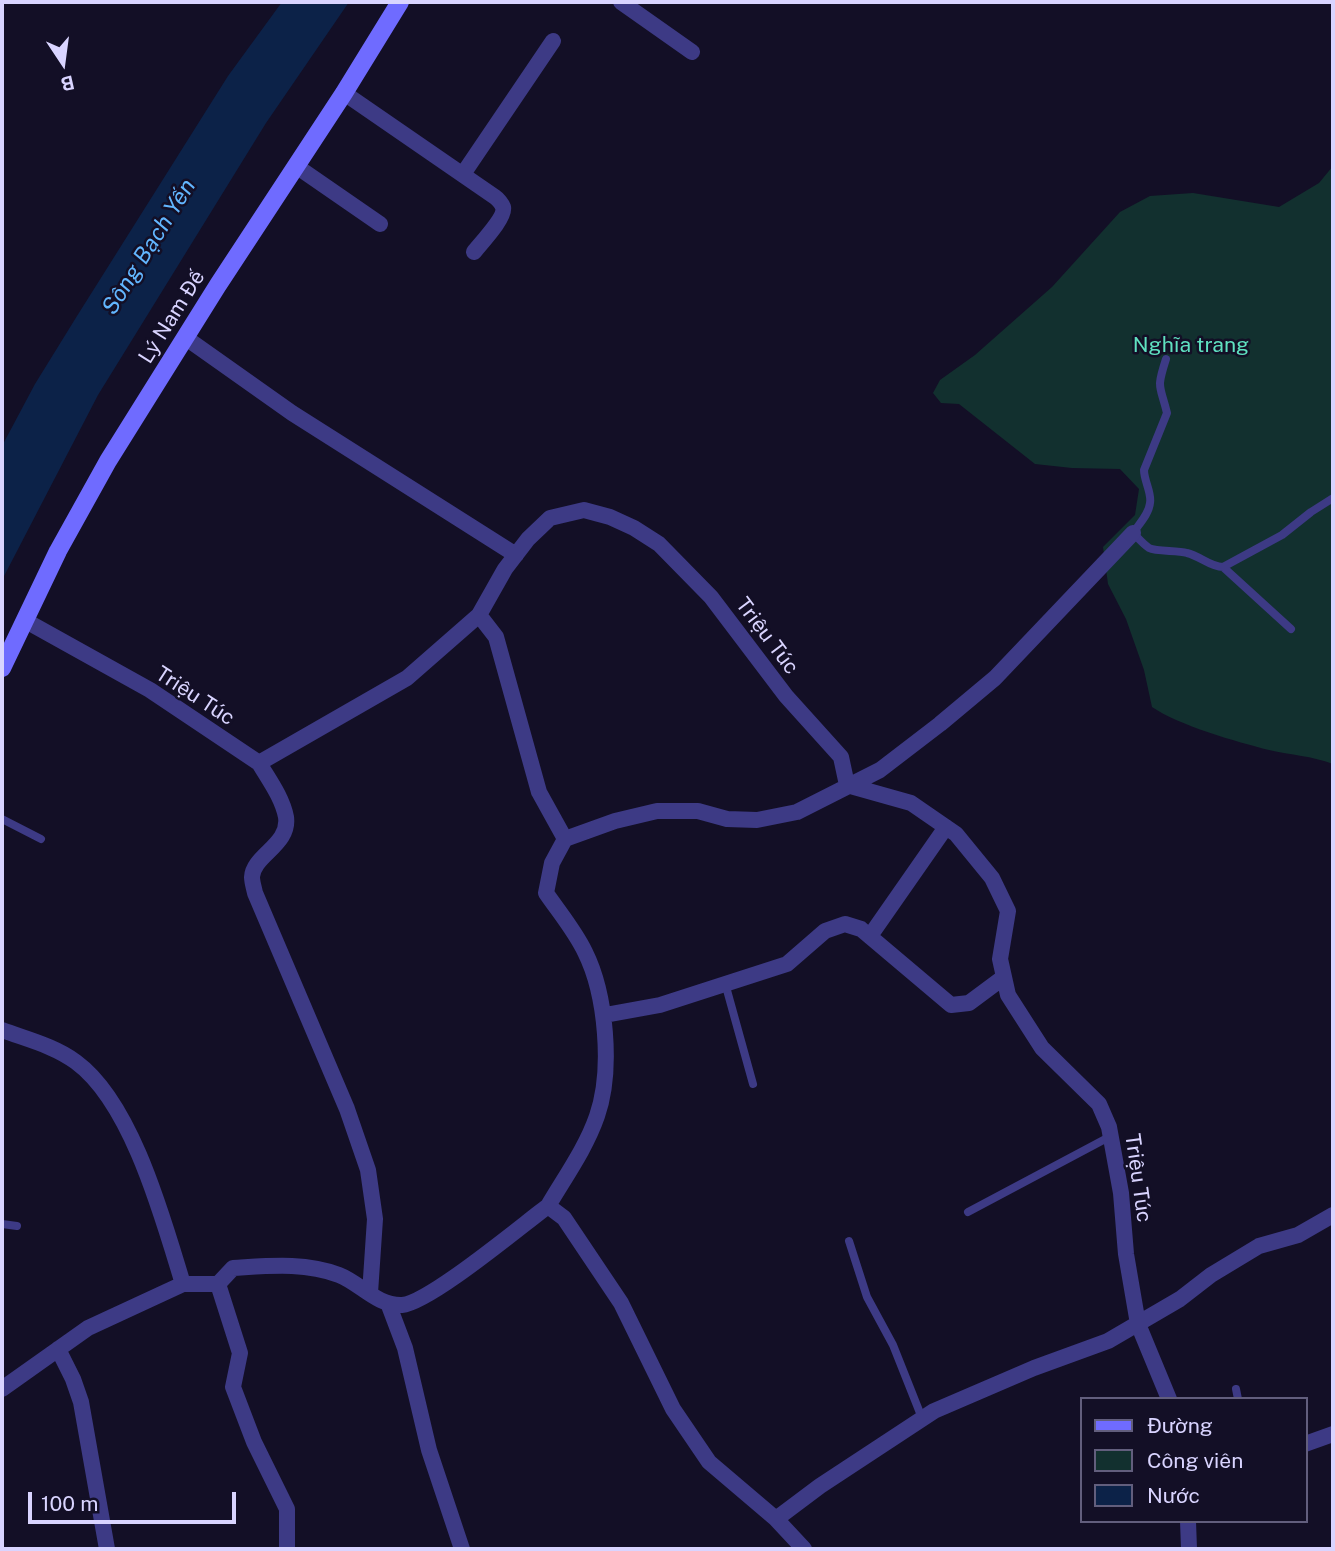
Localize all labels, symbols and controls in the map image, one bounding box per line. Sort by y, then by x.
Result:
north arrow [28,28,98,98]
text: B [59,71,77,96]
water label: Sông Bạch Yến [96,174,202,320]
street label: Lý Nam Đế [133,266,211,368]
park label: Nghĩa trang [1133,333,1249,359]
street label: Triệu Túc [730,593,804,679]
street label: Triệu Túc [151,661,239,731]
street label: Triệu Túc [1119,1132,1157,1224]
legend [1080,1397,1307,1523]
text: Đường [1147,1413,1213,1438]
text: Công viên [1147,1448,1243,1473]
scale bar [32,1478,240,1522]
text: Nước [1147,1483,1200,1508]
text: 100 m [41,1491,98,1516]

